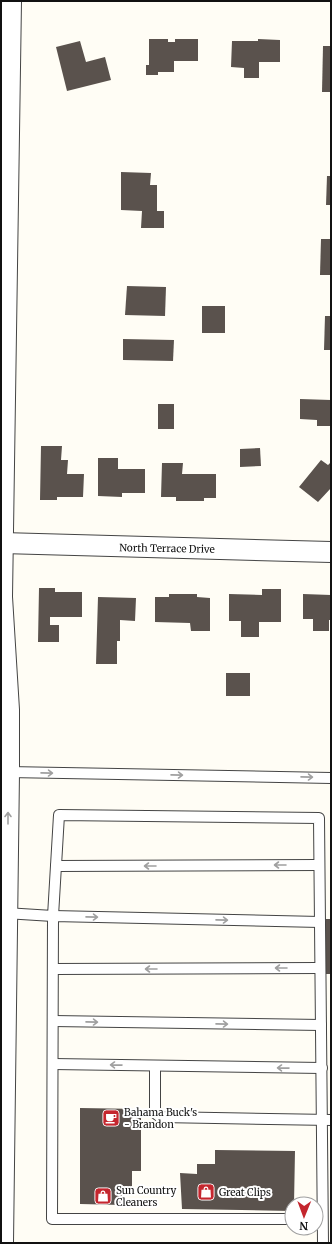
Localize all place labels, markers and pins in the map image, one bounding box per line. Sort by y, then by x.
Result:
place label: Bahama Buck's - Brandon [124,1106,197,1131]
cafe icon: Bahama Buck's - Brandon [101,1108,121,1128]
shop icon: Great Clips [196,1182,216,1202]
place label: Sun Country Cleaners [116,1184,177,1209]
shop icon: Sun Country Cleaners [93,1186,113,1206]
place label: Great Clips [219,1186,271,1199]

